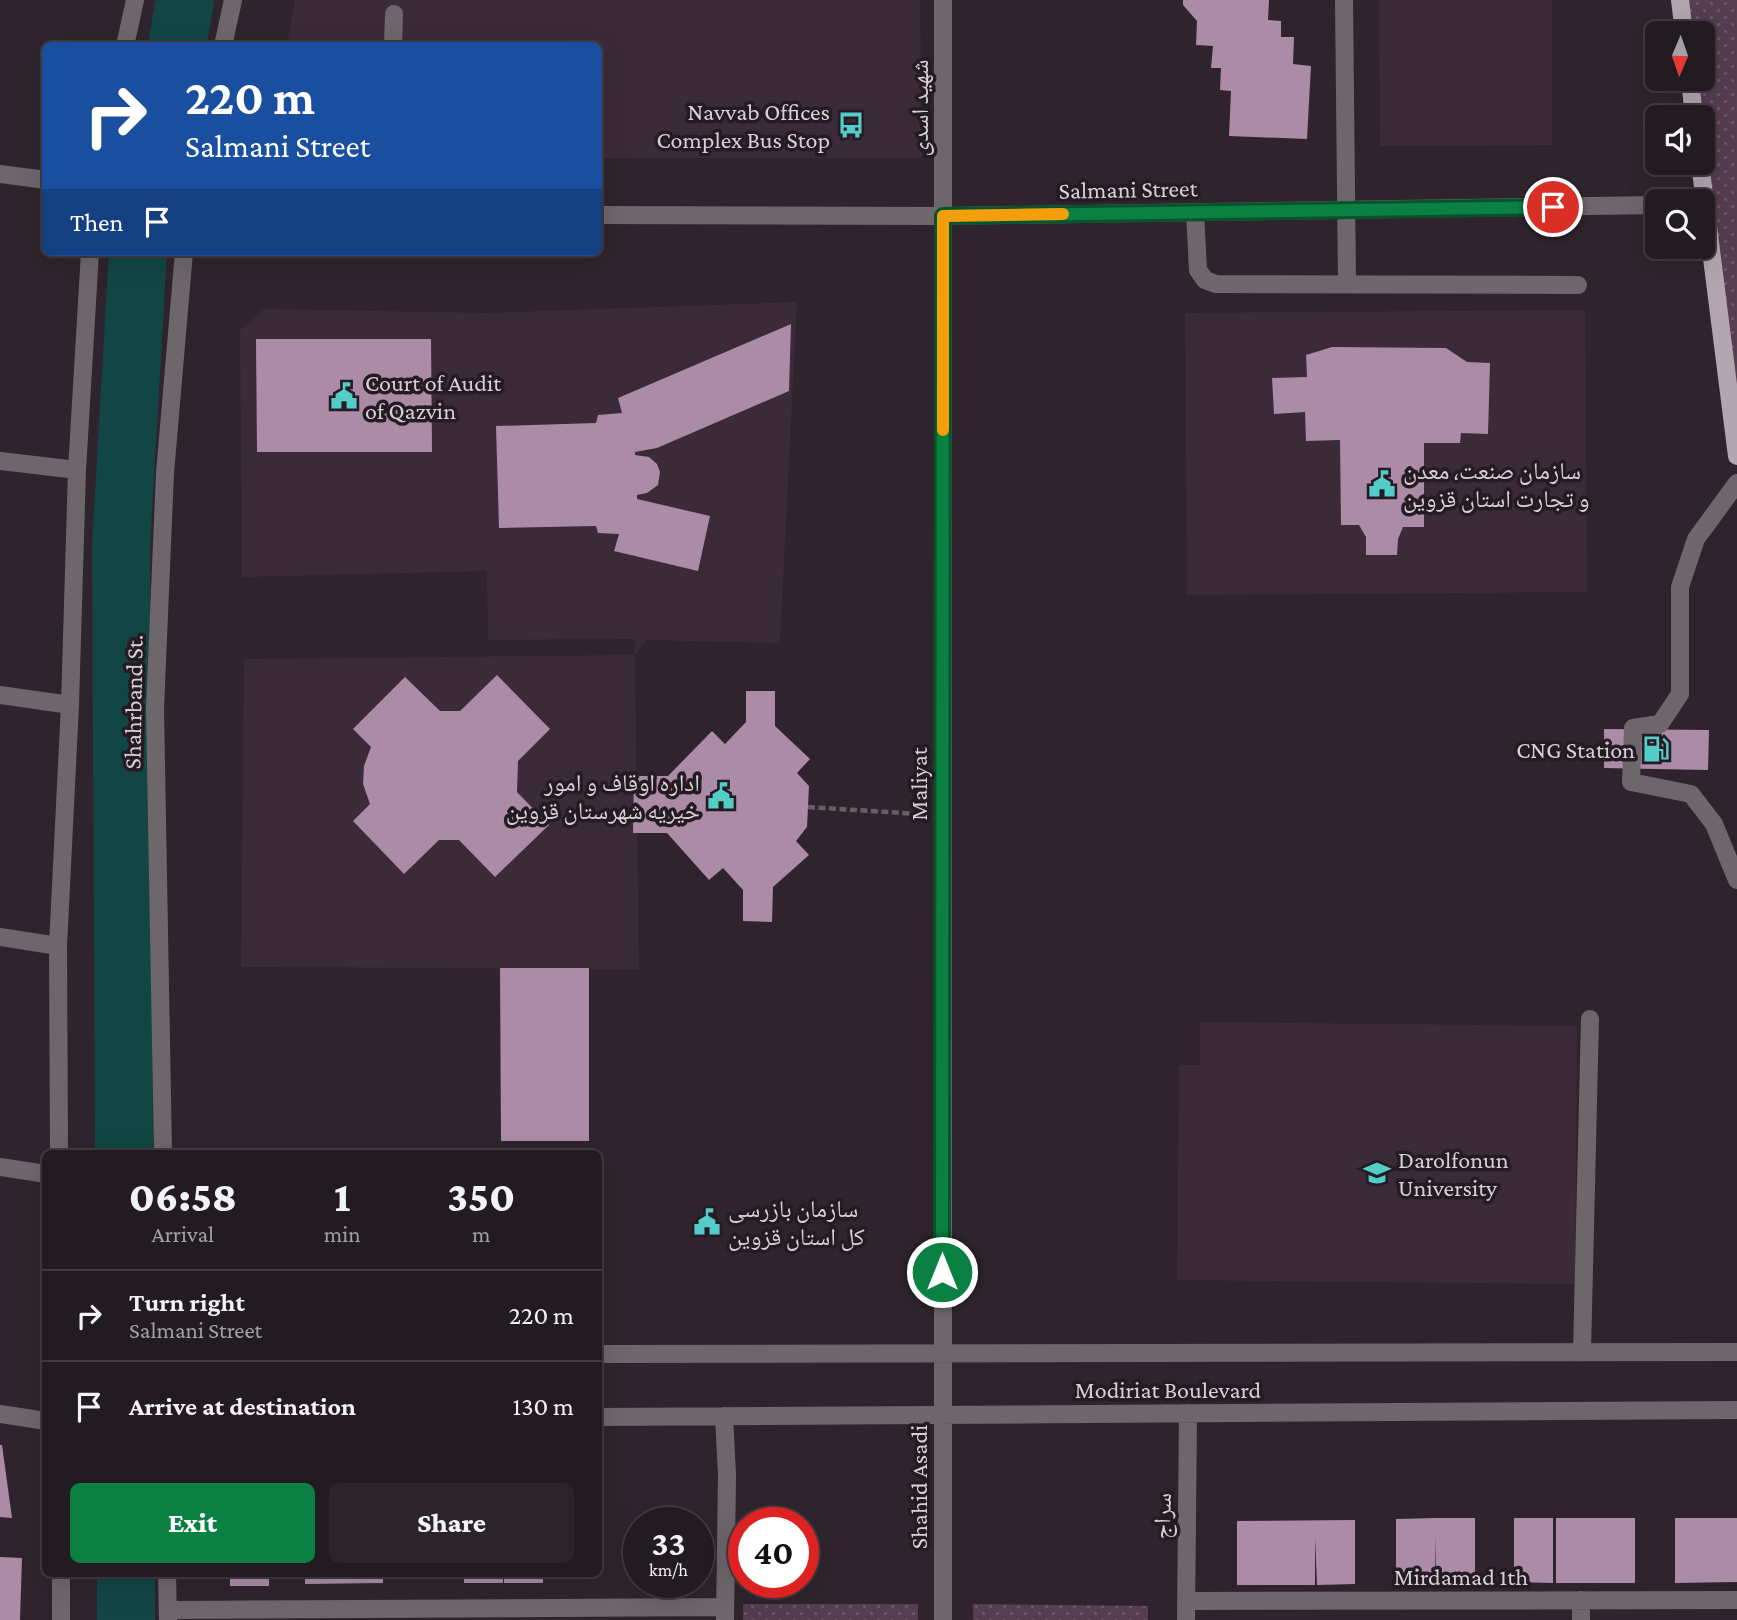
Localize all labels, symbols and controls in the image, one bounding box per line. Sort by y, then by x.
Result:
north arrow [1645,21,1715,91]
map controls [1645,21,1715,259]
street label: شهید اسدی [906,59,934,157]
icon: right [70,70,161,161]
text: 220 m [185,70,315,125]
place label: Navvab Offices Complex Bus Stop [657,98,830,153]
button: sound [1645,105,1715,175]
bus stop icon: Navvab Offices Complex Bus Stop [836,110,866,140]
text: Salmani Street [185,128,370,164]
street label: Salmani Street [1058,174,1199,204]
pin [1523,177,1583,237]
icon: arrive [1534,188,1572,226]
button: search [1645,189,1715,259]
icon: arrive [138,203,176,241]
text: Then [70,208,124,237]
place label: Court of Audit of Qazvin [365,369,502,424]
public building icon: Court of Audit of Qazvin [329,381,359,411]
place label: سازمان صنعت، معدن و تجارت استان قزوین [1403,457,1589,513]
public building icon: سازمان صنعت، معدن و تجارت استان قزوین [1367,469,1397,499]
street label: Shahrband St. [118,634,148,770]
fuel station icon: CNG Station [1641,734,1671,764]
place label: CNG Station [1516,736,1635,763]
street label: Maliyat [905,746,932,821]
place label: اداره اوقاف و امور خیریه شهرستان قزوین [506,769,700,825]
public building icon: اداره اوقاف و امور خیریه شهرستان قزوین [706,781,736,811]
place label: Darolfonun University [1398,1146,1509,1201]
school or university icon: Darolfonun University [1362,1158,1392,1188]
text: 06:58 [129,1173,237,1220]
text: 1 [334,1173,350,1220]
text: 350 [447,1173,515,1220]
place label: سازمان بازرسی کل استان قزوین [728,1195,865,1251]
public building icon: سازمان بازرسی کل استان قزوین [692,1207,722,1237]
text: Arrival [152,1221,214,1247]
text: min [324,1221,361,1247]
text: m [472,1221,491,1247]
position arrow [905,1235,979,1309]
text: Turn right [129,1288,245,1317]
icon: right [70,1297,108,1335]
text: 220 m [509,1301,574,1330]
text: Salmani Street [129,1317,262,1343]
street label: Modiriat Boulevard [1075,1376,1262,1403]
icon: arrive [70,1388,108,1426]
text: Arrive at destination [129,1392,356,1421]
text: 130 m [513,1392,574,1421]
street label: Shahid Asadi [905,1425,932,1549]
button: Exit [70,1483,315,1563]
button: Share [329,1483,574,1563]
street label: سراج [1148,1493,1178,1540]
speed limit sign: 40 [728,1507,819,1598]
text: 33 [651,1524,686,1563]
text: km/h [649,1560,688,1580]
street label: Mirdamad 1th [1394,1563,1528,1590]

